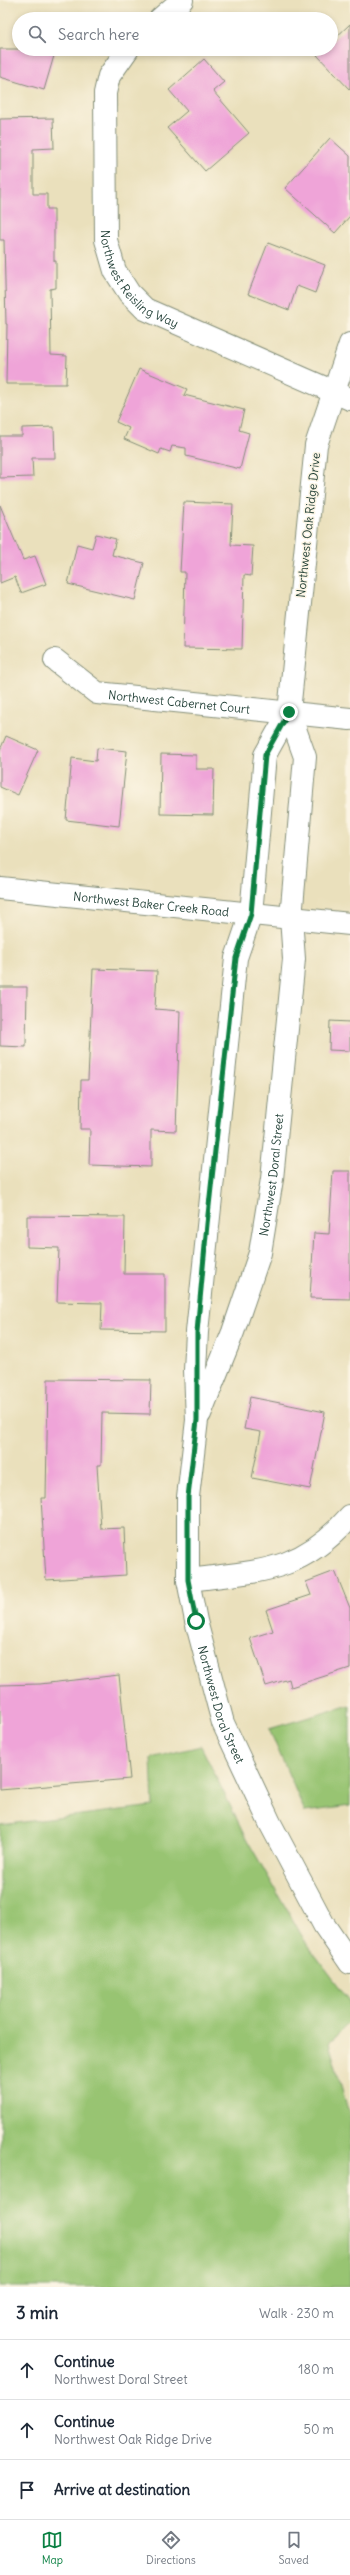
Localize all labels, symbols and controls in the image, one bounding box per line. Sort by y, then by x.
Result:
search box [12,12,338,56]
icon: search [26,23,48,45]
text: Search here [58,25,139,44]
street label: Northwest Reisling Way [98,230,181,330]
street label: Northwest Oak Ridge Drive [293,452,323,598]
street label: Northwest Cabernet Court [108,687,251,716]
route end [280,703,298,721]
street label: Northwest Baker Creek Road [73,888,230,919]
street label: Northwest Doral Street [255,1113,286,1237]
route start [187,1612,205,1630]
street label: Northwest Doral Street [195,1644,248,1766]
text: 3 min [16,2302,58,2324]
text: Walk · 230 m [259,2305,334,2322]
text: Continue [54,2352,115,2371]
icon: ahead [16,2359,38,2381]
text: 180 m [298,2361,334,2378]
text: Northwest Doral Street [54,2371,188,2388]
text: Continue [54,2412,115,2431]
icon: ahead [16,2419,38,2441]
text: 50 m [303,2421,334,2438]
text: Northwest Oak Ridge Drive [54,2431,212,2448]
icon: arrive [16,2479,38,2501]
text: Arrive at destination [54,2480,190,2499]
tab: Map [41,2529,63,2567]
tab: Directions [146,2529,196,2567]
tab: Saved [278,2529,309,2567]

